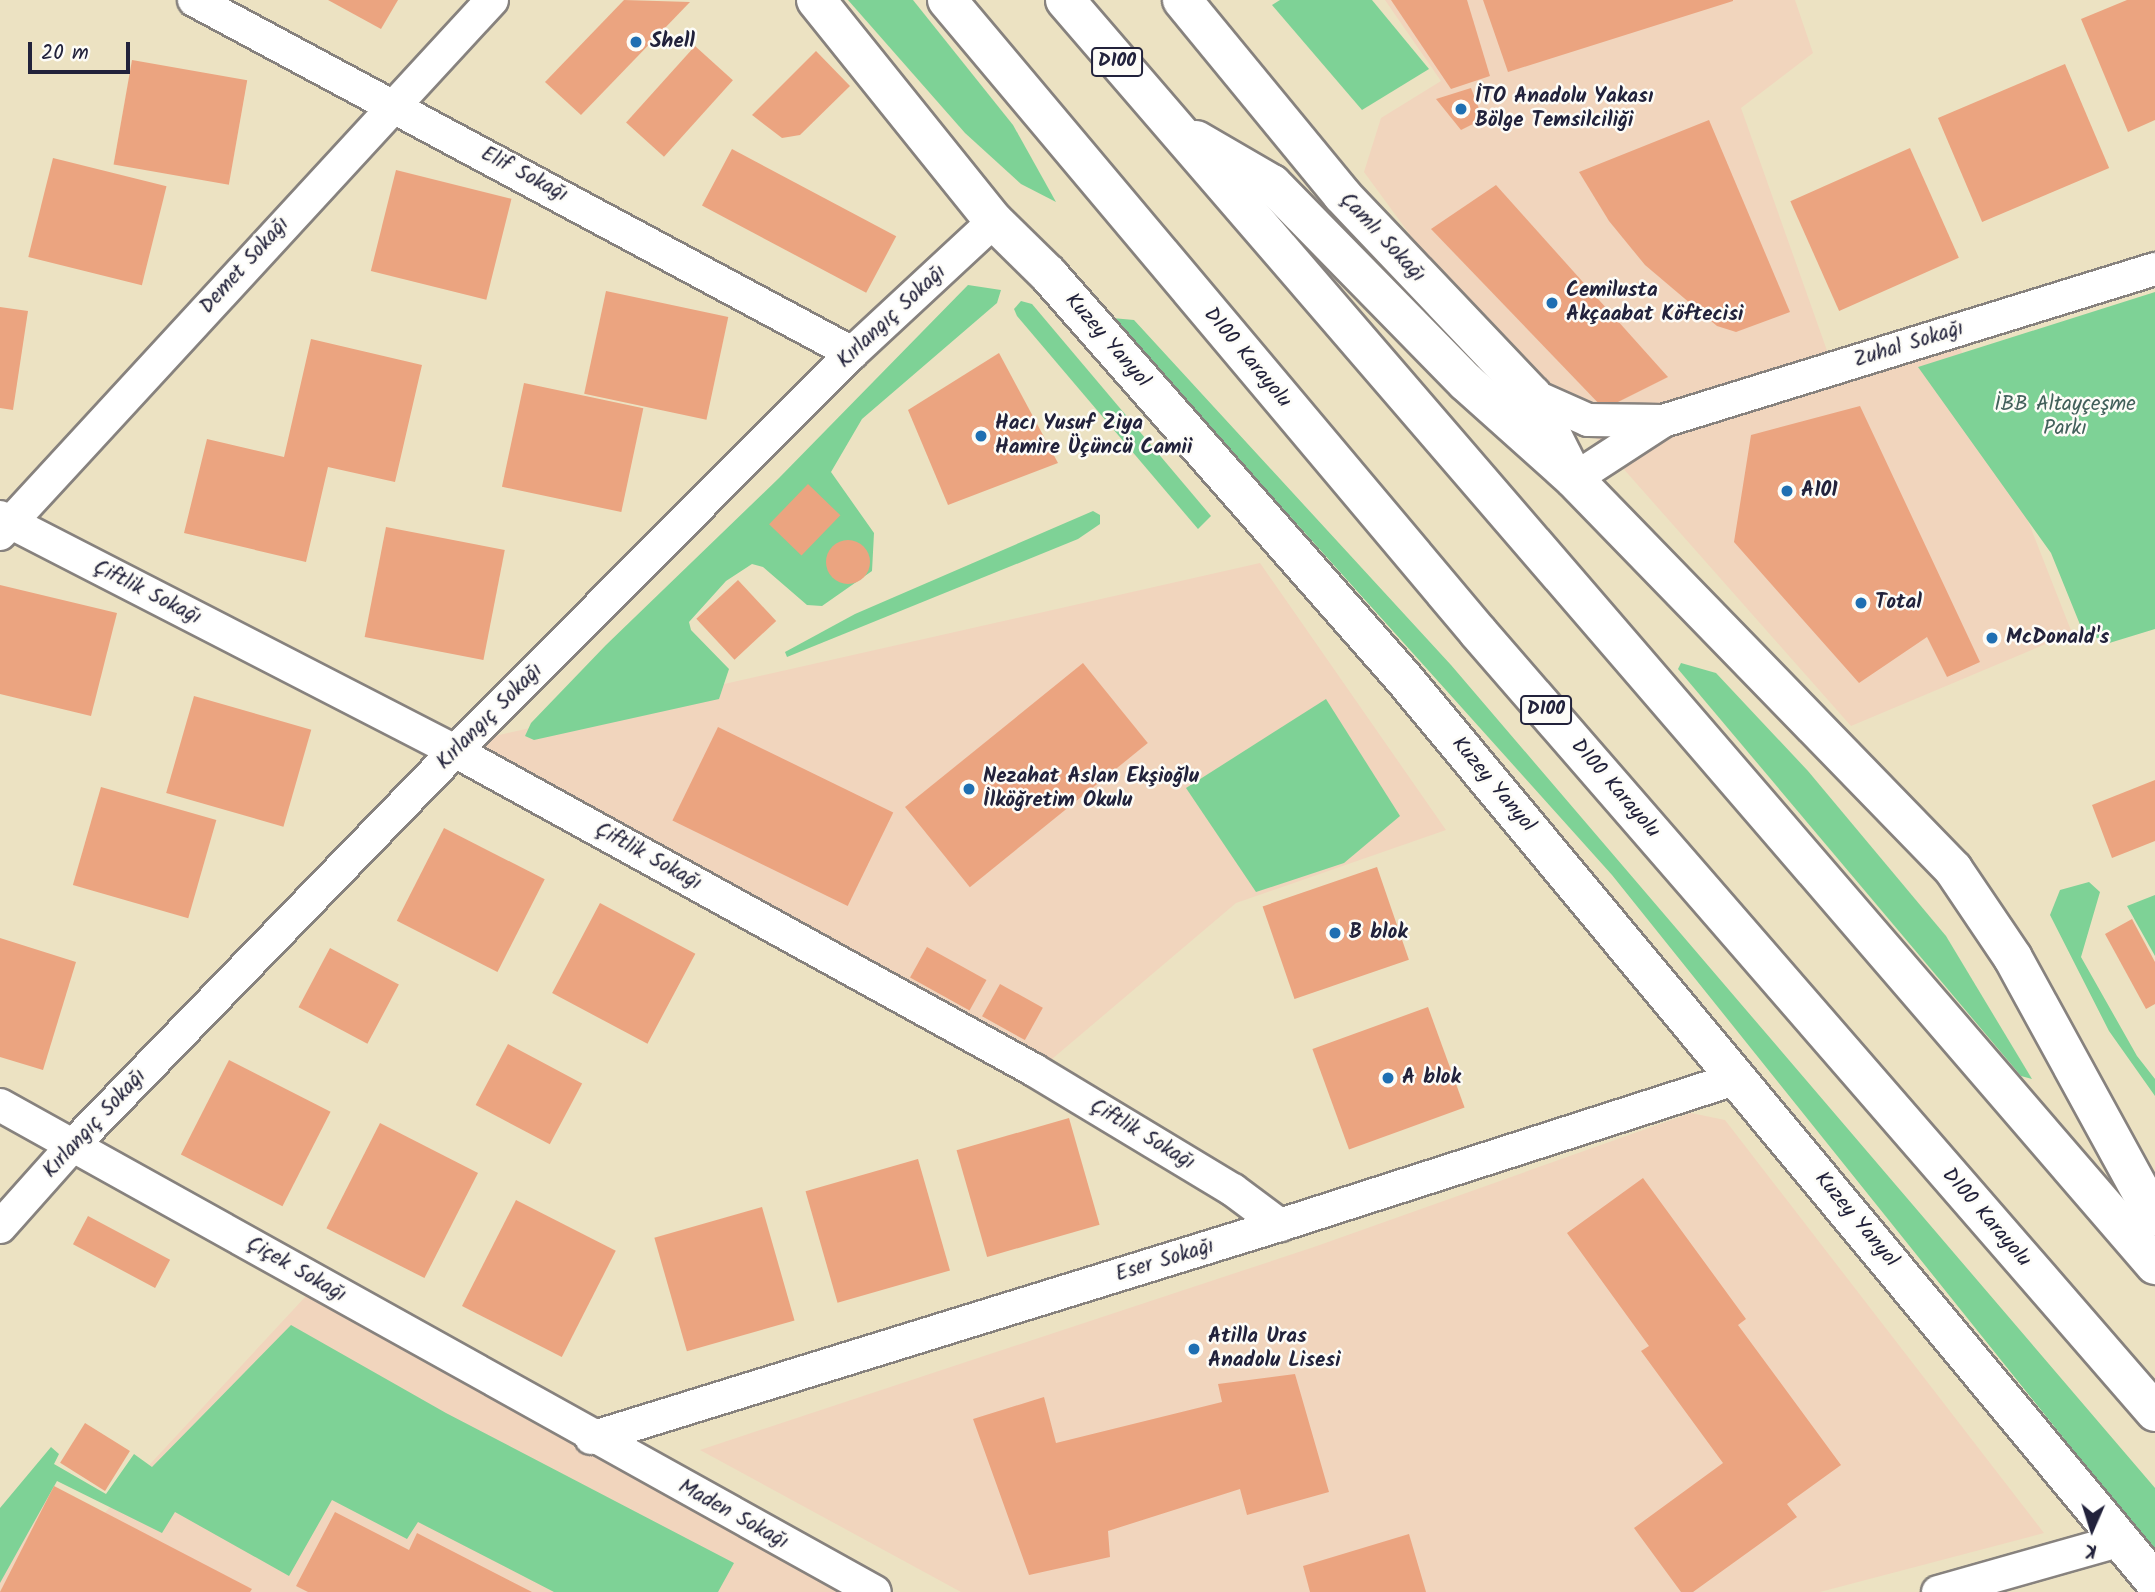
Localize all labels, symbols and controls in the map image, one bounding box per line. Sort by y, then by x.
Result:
scale bar [32,28,133,72]
place label: Shell [650,29,695,55]
marker: Shell [628,34,644,50]
text: 20 m [41,37,89,70]
road number: D100 [1091,46,1143,78]
place label: İTO Anadolu Yakası Bölge Temsilciliği [1475,84,1653,134]
marker: İTO Anadolu Yakası Bölge Temsilciliği [1453,101,1469,117]
street label: Elif Sokağı [476,142,572,208]
street label: Çamlı Sokağı [1334,188,1430,288]
street label: Demet Sokağı [195,212,295,320]
street label: Kırlangıç Sokağı [832,260,952,374]
place label: Cemilusta Akçaabat Köftecisi [1566,278,1744,328]
street label: Kuzey Yanyol [1059,289,1155,393]
marker: Cemilusta Akçaabat Köftecisi [1544,295,1560,311]
street label: D100 Karayolu [1198,303,1296,413]
street label: Zuhal Sokağı [1851,316,1967,374]
park label: İBB Altayçeşme Parkı [1994,392,2136,442]
place label: Hacı Yusuf Ziya Hamire Üçüncü Camii [995,411,1192,461]
marker: Hacı Yusuf Ziya Hamire Üçüncü Camii [973,428,989,444]
place label: A101 [1801,478,1838,504]
marker: A101 [1779,483,1795,499]
street label: Çiftlik Sokağı [89,555,205,631]
place label: Total [1875,590,1922,616]
marker: Total [1853,595,1869,611]
place label: McDonald's [2006,625,2109,651]
marker: McDonald's [1984,630,2000,646]
street label: Kırlangıç Sokağı [432,659,548,775]
road number: D100 [1520,694,1572,726]
street label: Kuzey Yanyol [1446,732,1540,838]
street label: D100 Karayolu [1565,734,1665,844]
place label: Nezahat Aslan Ekşioğlu İlköğretim Okulu [983,764,1199,814]
marker: Nezahat Aslan Ekşioğlu İlköğretim Okulu [961,781,977,797]
street label: Çiftlik Sokağı [590,817,706,897]
place label: B blok [1349,920,1408,946]
marker: B blok [1327,925,1343,941]
street label: Kırlangıç Sokağı [38,1064,152,1184]
place label: A blok [1402,1065,1461,1091]
marker: A blok [1380,1070,1396,1086]
street label: Çiftlik Sokağı [1085,1094,1199,1176]
street label: D100 Karayolu [1936,1163,2036,1273]
street label: Kuzey Yanyol [1809,1167,1903,1273]
street label: Çiçek Sokağı [242,1231,350,1309]
street label: Eser Sokağı [1113,1234,1217,1288]
place label: Atilla Uras Anadolu Lisesi [1208,1324,1341,1374]
marker: Atilla Uras Anadolu Lisesi [1186,1341,1202,1357]
street label: Maden Sokağı [674,1474,792,1556]
north arrow [2057,1494,2127,1564]
text: K [2084,1535,2097,1565]

